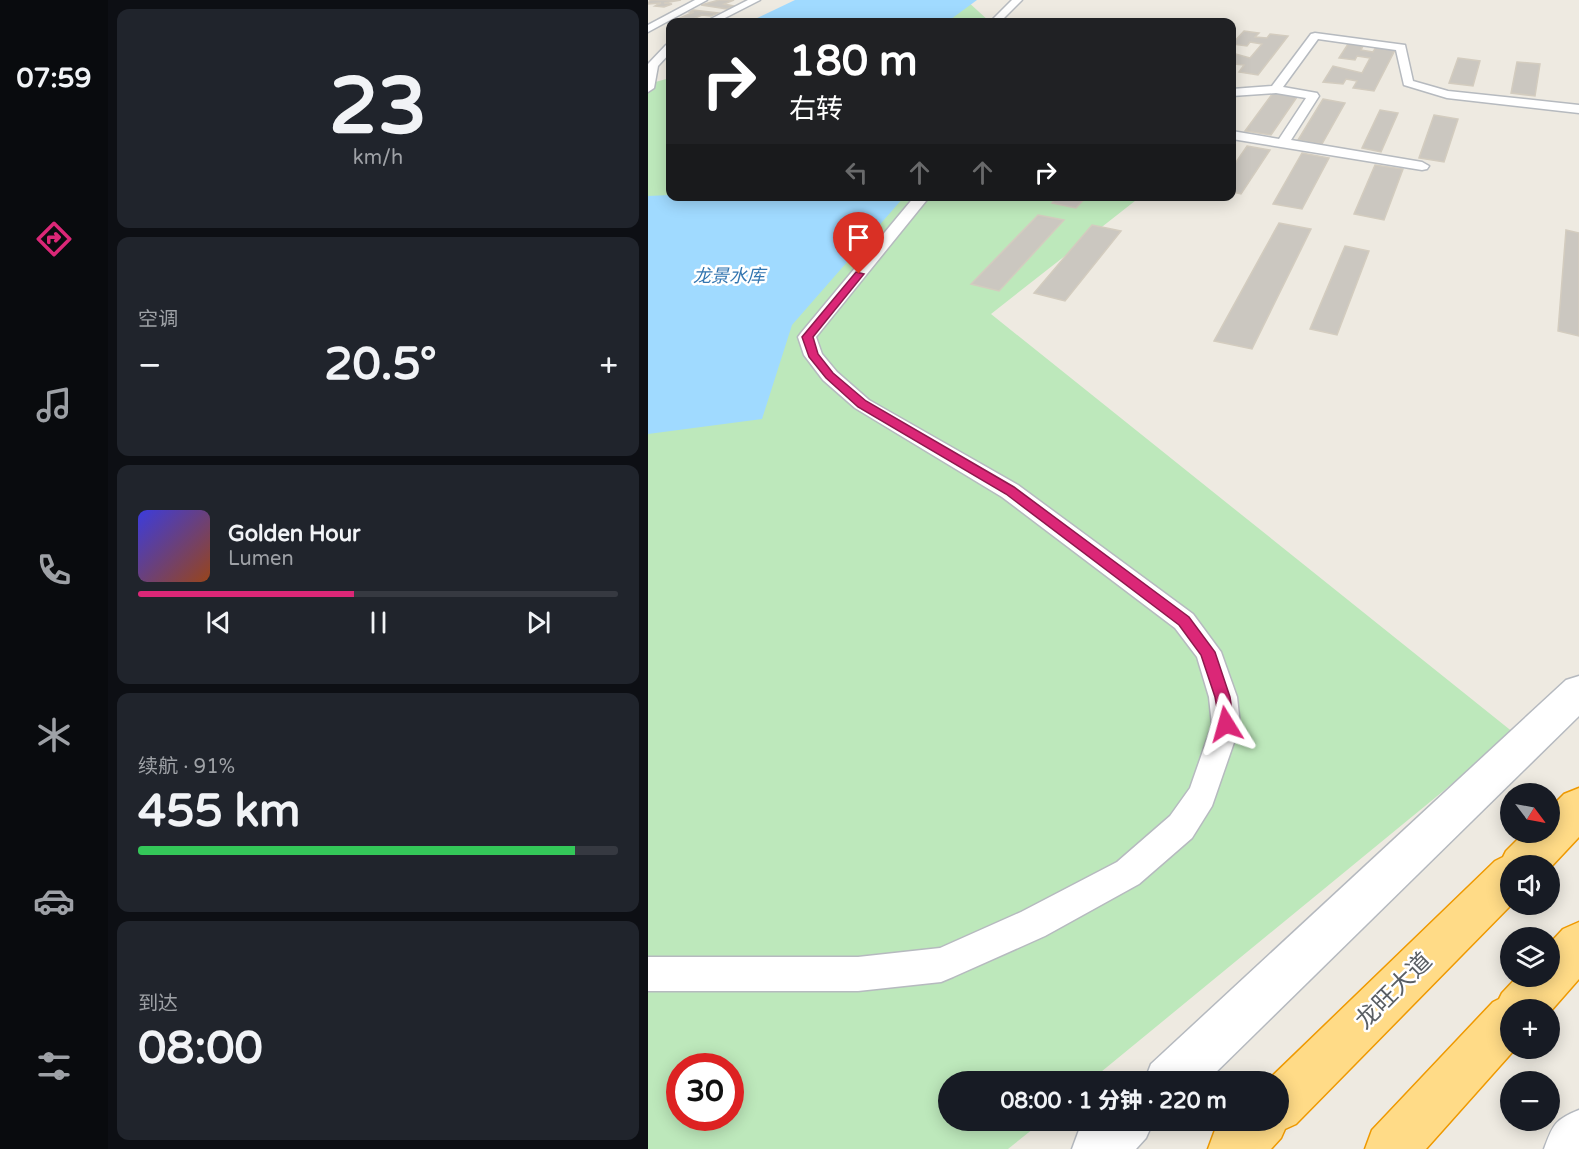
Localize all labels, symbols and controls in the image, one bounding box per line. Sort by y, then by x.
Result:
text: 180 m [789,36,918,87]
icon: right [690,42,768,120]
text: 23 [329,60,427,154]
text: 07:59 [17,62,91,95]
text: 右转 [789,93,843,126]
text: km/h [353,146,403,170]
icon: left [840,156,873,189]
icon: ahead [903,156,936,189]
icon: ahead [966,156,999,189]
icon: right [1029,156,1062,189]
pin [833,212,884,274]
icon: directions [33,218,75,260]
icon: arrive [842,221,875,254]
water label: 龙景水库 [693,265,768,287]
text: 空调 [138,308,178,332]
text: 20.5° [324,338,437,392]
text: − [138,346,162,385]
text: + [599,346,618,385]
icon: music [33,384,75,426]
text: Golden Hour [228,521,360,547]
text: Lumen [228,547,294,571]
icon: phone [33,549,75,591]
icon: previous [202,606,235,639]
icon: pause [362,606,395,639]
icon: next [522,606,555,639]
position arrow [1194,692,1258,756]
icon: climate [33,714,75,756]
text: 续航 · 91% [138,755,235,779]
north arrow [1500,783,1560,843]
map controls [1500,783,1560,1131]
text: 455 km [138,785,300,839]
button: sound [1500,855,1560,915]
icon: car [33,880,75,922]
button: layers [1500,927,1560,987]
street label: 龙旺大道 [1350,947,1438,1035]
text: 到达 [138,992,178,1016]
button: + [1500,999,1560,1059]
text: 08:00 [138,1022,263,1076]
icon: filters [33,1045,75,1087]
speed limit sign: 30 [666,1053,744,1131]
button: − [1500,1071,1560,1131]
text: 08:00 · 1 分钟 · 220 m [1000,1088,1227,1114]

